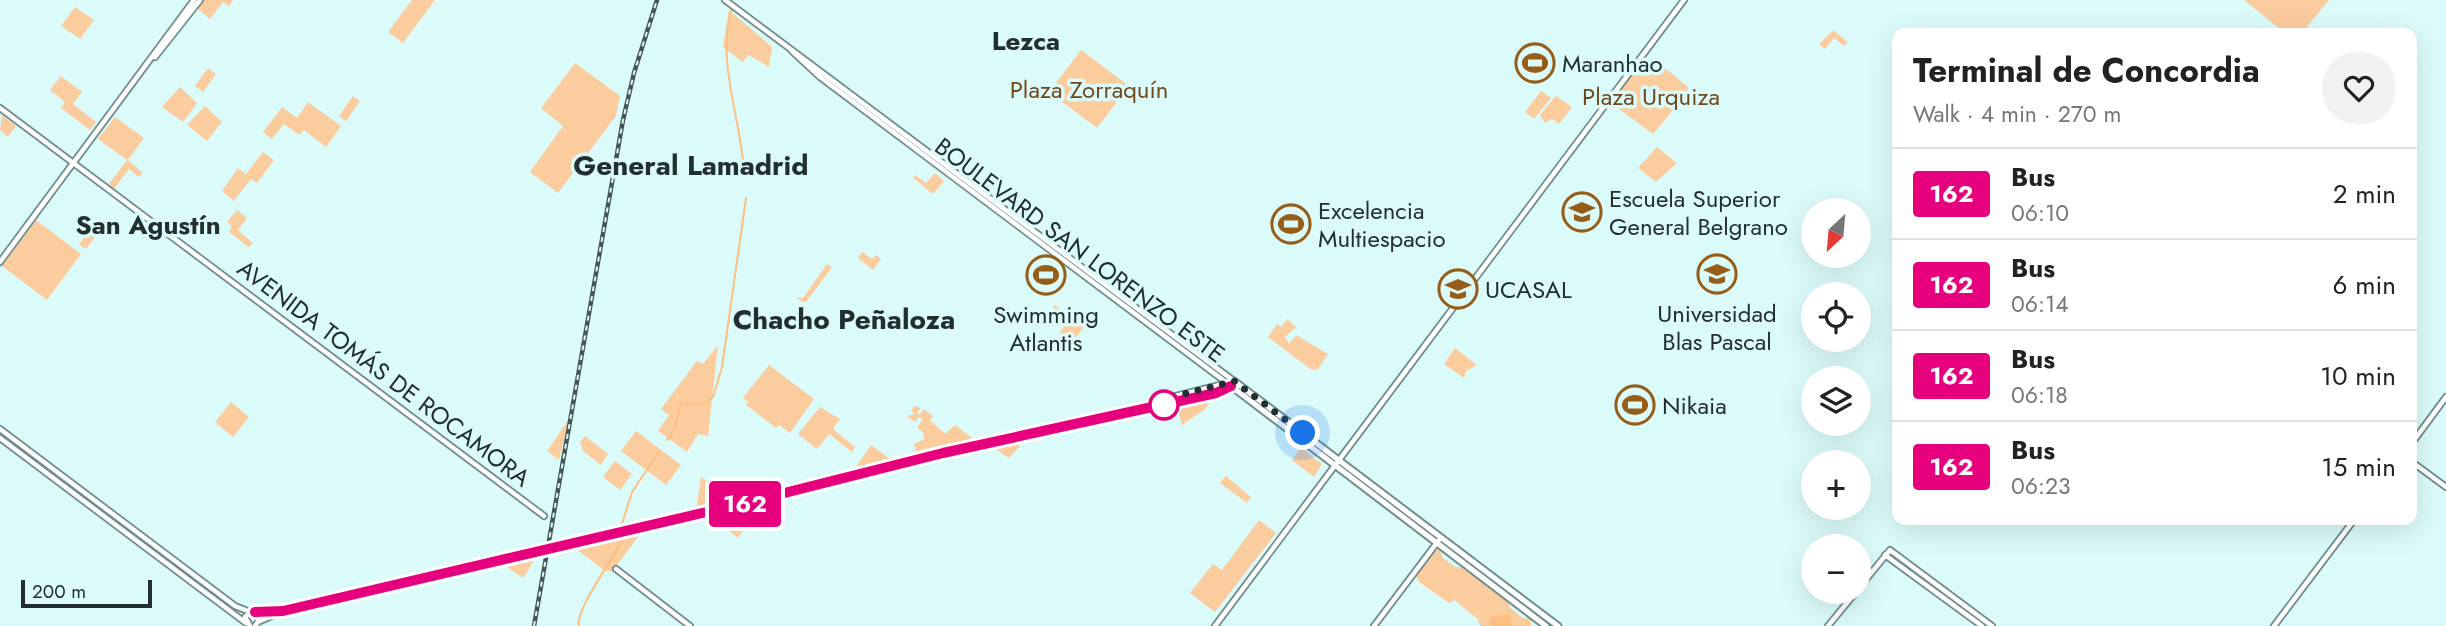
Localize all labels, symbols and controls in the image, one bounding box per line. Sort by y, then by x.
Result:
district label: Lezca [992,22,1060,60]
sports icon: Maranhao [1514,42,1556,84]
place label: Maranhao [1562,46,1663,81]
text: Terminal de Concordia [1913,47,2260,94]
button: heart [2322,51,2396,125]
park label: Plaza Zorraquín [1010,72,1168,107]
park label: Plaza Urquiza [1582,79,1720,114]
text: Walk · 4 min · 270 m [1913,97,2121,131]
street label: BOULEVARD SAN LORENZO ESTE [928,129,1232,371]
district label: General Lamadrid [573,145,809,186]
text: Bus [2011,158,2055,196]
text: 2 min [2333,175,2396,213]
text: 162 [1929,176,1974,211]
place label: Escuela Superior General Belgrano [1609,181,1788,244]
school or university icon: Escuela Superior General Belgrano [1561,191,1603,233]
place label: Excelencia Multiespacio [1318,193,1446,256]
text: 06:10 [2011,196,2069,230]
north arrow [1801,198,1871,268]
map controls [1801,198,1871,604]
sports icon: Excelencia Multiespacio [1270,203,1312,245]
district label: San Agustín [75,206,221,244]
text: Bus [2011,249,2055,287]
street label: AVENIDA TOMÁS DE ROCAMORA [230,251,538,495]
school or university icon: Universidad Blas Pascal [1696,253,1738,295]
sports icon: Swimming Atlantis [1025,254,1067,296]
text: 6 min [2333,266,2396,304]
text: 162 [1929,267,1974,302]
school or university icon: UCASAL [1437,268,1479,310]
place label: UCASAL [1485,272,1572,307]
button: locate [1801,282,1871,352]
text: 06:14 [2011,287,2069,321]
place label: Universidad Blas Pascal [1657,296,1777,359]
place label: Swimming Atlantis [993,297,1099,360]
district label: Chacho Peñaloza [733,299,955,340]
text: Bus [2011,340,2055,378]
text: 10 min [2320,357,2396,395]
text: 162 [1929,358,1974,393]
button: layers [1801,366,1871,436]
text: 06:18 [2011,378,2068,412]
sports icon: Nikaia [1614,384,1656,426]
place label: Nikaia [1662,388,1727,423]
unlabelled marker [1149,390,1179,420]
your location [1285,415,1320,450]
text: Bus [2011,431,2055,469]
text: 15 min [2321,448,2396,486]
text: 162 [1929,449,1974,484]
button: + [1801,450,1871,520]
text: 06:23 [2011,469,2071,503]
line badge: 162 [705,481,785,527]
text: 162 [723,486,767,521]
button: − [1801,534,1871,604]
scale bar [21,577,152,609]
text: 200 m [32,578,86,605]

